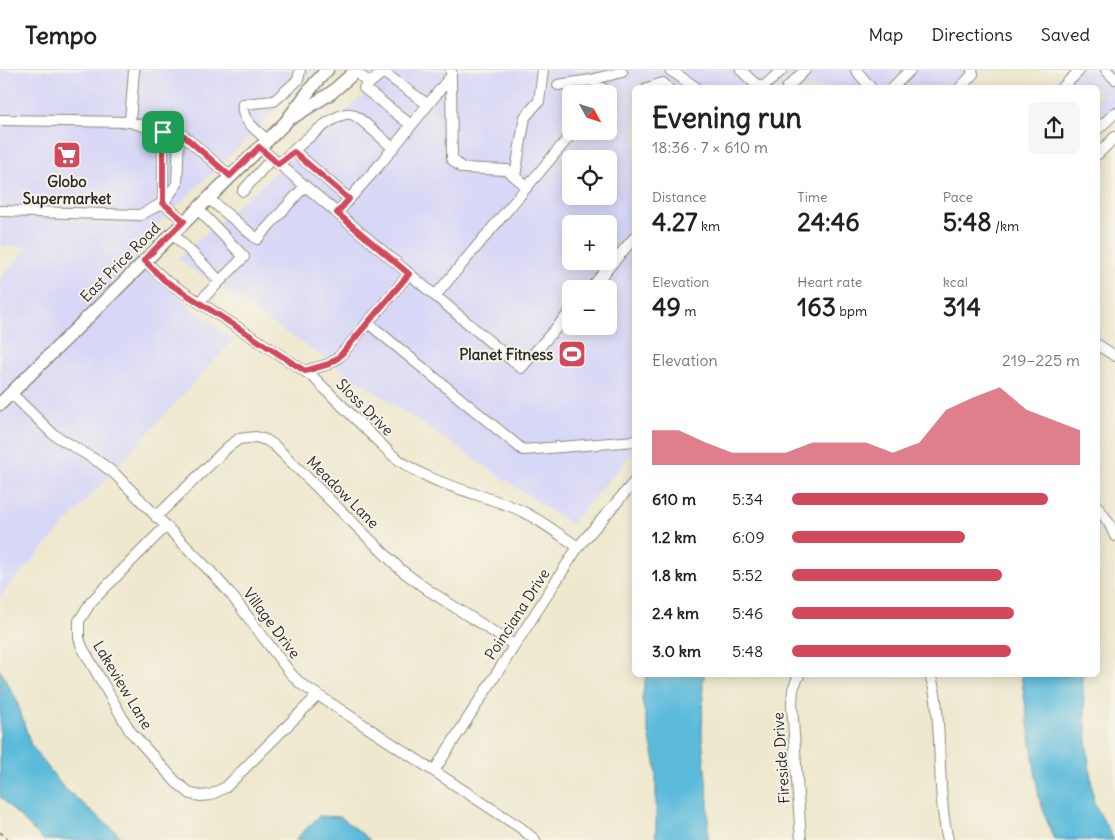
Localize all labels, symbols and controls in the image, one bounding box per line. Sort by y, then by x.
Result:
text: Tempo [25,20,97,50]
text: Map [868,23,903,46]
text: Directions [931,23,1013,46]
text: Saved [1041,23,1090,46]
north arrow [562,85,618,140]
map controls [562,85,617,335]
text: Evening run [652,100,802,136]
button: share [1028,102,1080,154]
pin [142,111,184,153]
icon: arrive [149,118,177,146]
text: 18:36 · 7 × 610 m [652,137,768,157]
supermarket icon: Globo Supermarket [52,140,82,170]
button: locate [562,150,617,205]
place label: Globo Supermarket [23,172,112,209]
text: Distance [652,188,707,206]
text: Time [797,188,828,206]
text: Pace [943,188,973,206]
text: 4.27 [652,206,698,238]
text: 24:46 [797,206,860,238]
text: 5:48 [943,206,992,238]
button: + [562,215,617,270]
text: km [698,217,720,235]
text: /km [992,217,1019,235]
street label: East Price Road [76,218,164,306]
text: Elevation [652,273,709,291]
text: Heart rate [797,273,862,291]
text: kcal [943,273,968,291]
button: − [562,280,617,335]
text: 49 [652,291,681,323]
text: 163 [797,291,836,323]
text: 314 [943,291,981,323]
text: m [681,302,696,320]
text: bpm [836,302,867,320]
sports icon: Planet Fitness [557,339,587,369]
place label: Planet Fitness [459,345,553,364]
text: Elevation [652,350,718,370]
text: 219–225 m [1002,350,1080,370]
street label: Sloss Drive [333,375,397,439]
street label: Meadow Lane [303,452,383,532]
text: 610 m [652,489,696,509]
text: 5:34 [732,489,763,509]
text: 1.2 km [652,527,696,547]
text: 6:09 [732,527,765,547]
street label: Poinciana Drive [480,565,554,663]
text: 1.8 km [652,565,697,585]
text: 5:52 [732,565,763,585]
street label: Village Drive [239,584,305,662]
text: 2.4 km [652,603,699,623]
text: 5:46 [732,603,763,623]
street label: Lakeview Lane [89,637,157,733]
text: 3.0 km [652,641,701,661]
text: 5:48 [732,641,763,661]
street label: Fireside Drive [768,712,794,804]

